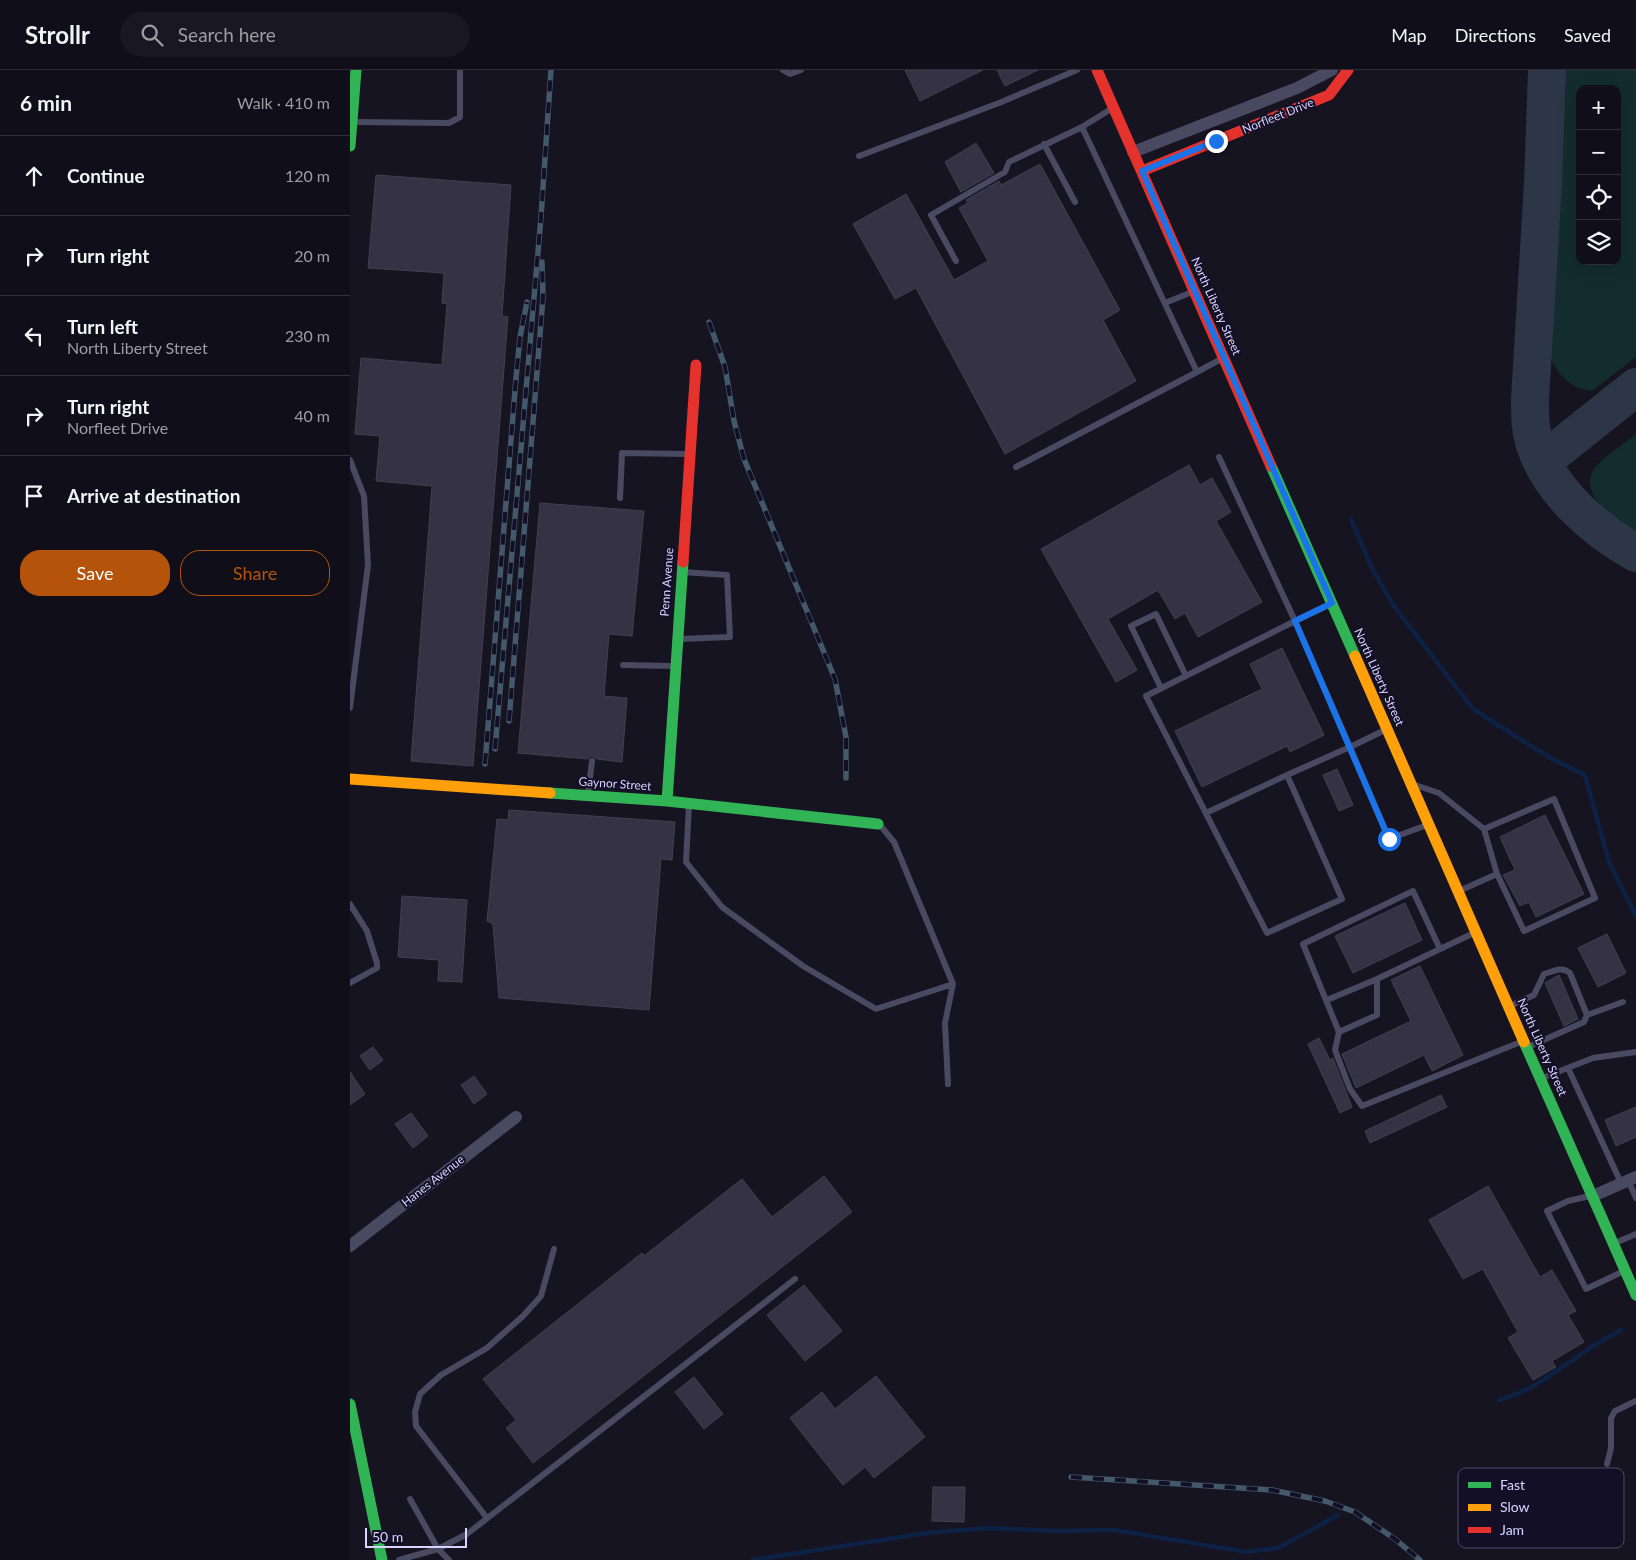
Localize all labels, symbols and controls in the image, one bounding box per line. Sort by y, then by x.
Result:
search box [120,12,470,57]
text: Strollr [25,20,90,49]
icon: search [138,21,166,49]
text: Search here [178,23,276,46]
text: Map [1391,24,1427,46]
text: Directions [1455,24,1536,46]
text: Saved [1564,24,1611,46]
map controls [1576,85,1621,265]
button: + [1576,85,1621,130]
text: 6 min [20,90,72,115]
text: Walk · 410 m [237,93,330,112]
street label: Norfleet Drive [1240,94,1316,137]
route end [1205,130,1228,153]
button: − [1576,130,1621,175]
icon: ahead [20,162,48,190]
text: Continue [67,164,145,187]
text: 120 m [285,166,330,185]
button: locate [1576,175,1621,220]
button: layers [1576,220,1621,265]
icon: right [20,242,48,270]
text: Turn right [67,244,149,267]
text: 20 m [294,246,330,265]
street label: North Liberty Street [1188,255,1245,358]
text: Turn left [67,315,138,338]
icon: left [20,322,48,350]
text: 230 m [285,326,330,345]
text: North Liberty Street [67,338,208,357]
text: Turn right [67,395,149,418]
icon: right [20,402,48,430]
text: 40 m [294,406,330,425]
text: Norfleet Drive [67,418,168,437]
icon: arrive [20,482,48,510]
text: Arrive at destination [67,484,240,507]
street label: Penn Avenue [657,547,676,617]
button: Save [20,550,170,596]
button: Share [180,550,330,596]
street label: North Liberty Street [1351,626,1408,729]
street label: Gaynor Street [578,773,653,794]
route start [1378,828,1401,851]
street label: North Liberty Street [1514,996,1571,1099]
street label: Hanes Avenue [398,1151,467,1210]
legend [1458,1468,1624,1548]
text: Fast [1500,1476,1525,1493]
text: Slow [1500,1498,1530,1515]
text: Jam [1500,1521,1524,1538]
scale bar [365,1525,468,1548]
text: 50 m [372,1528,403,1545]

